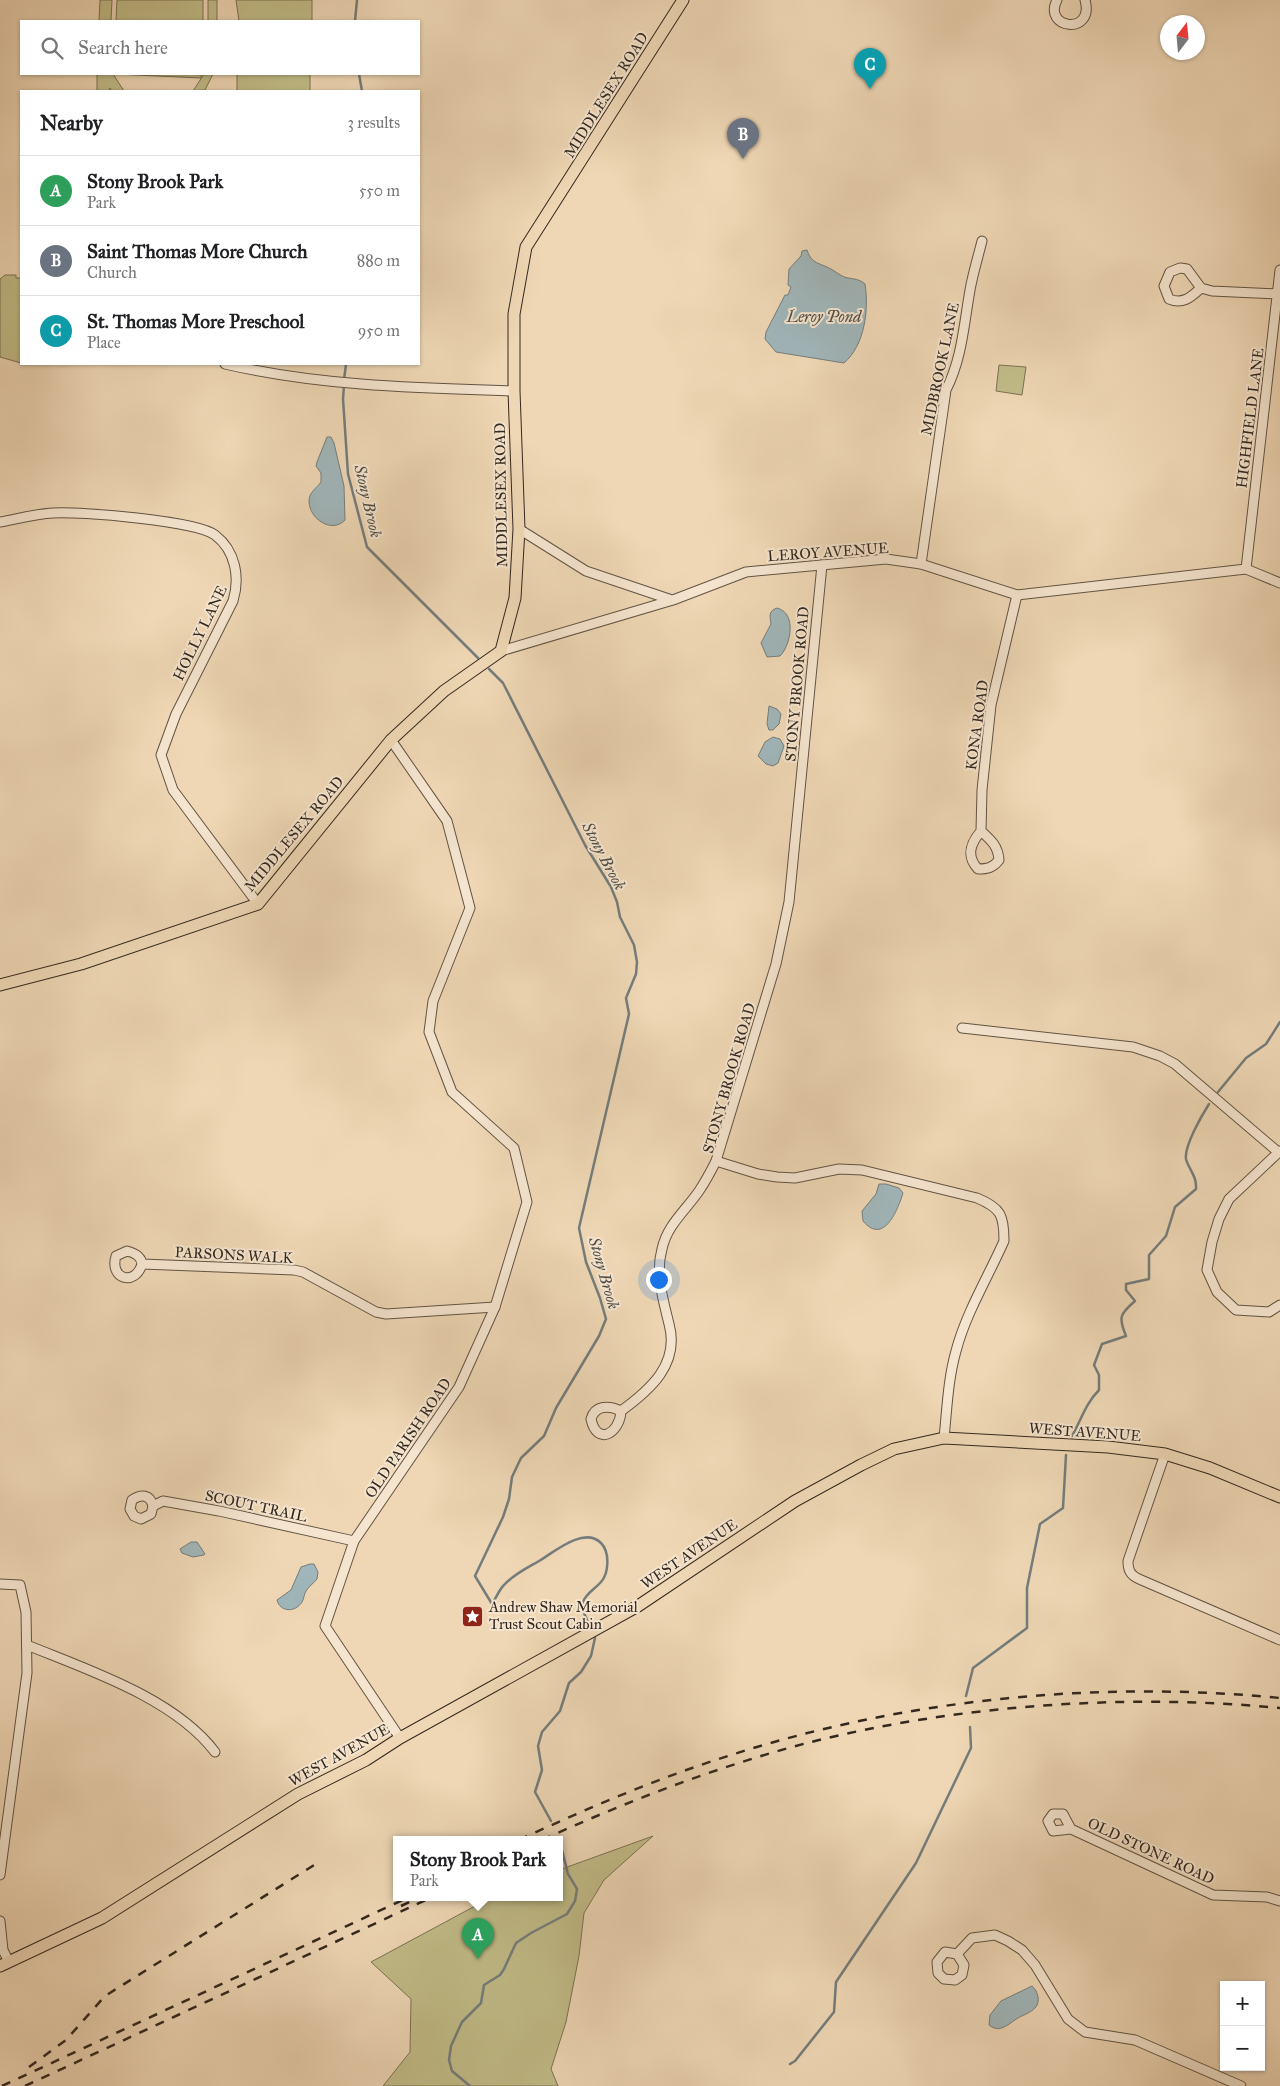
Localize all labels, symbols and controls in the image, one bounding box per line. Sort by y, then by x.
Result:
north arrow [1160,15,1205,60]
search box [20,20,420,75]
street label: MIDDLESEX ROAD [560,29,652,161]
icon: search [38,34,66,62]
text: Search here [78,36,168,59]
pin: C [854,48,886,89]
text: Nearby [40,110,103,136]
text: 3 results [347,113,400,132]
pin: B [727,118,759,159]
text: Stony Brook Park [87,170,223,193]
text: A [51,181,61,200]
text: 550 m [359,181,400,200]
text: Park [87,193,116,212]
text: Saint Thomas More Church [87,240,308,263]
text: B [51,251,61,270]
text: 880 m [357,251,400,270]
text: Church [87,263,137,282]
street label: MIDBROOK LANE [917,301,963,437]
water label: Leroy Pond [786,307,863,326]
text: St. Thomas More Preschool [87,310,305,333]
text: C [51,321,61,340]
text: 950 m [358,321,400,340]
text: Place [87,333,121,352]
street label: HIGHFIELD LANE [1232,347,1268,489]
street label: MIDDLESEX ROAD [491,422,511,568]
water label: Stony Brook [350,462,386,539]
street label: LEROY AVENUE [767,539,889,565]
street label: HOLLY LANE [169,582,231,684]
street label: STONY BROOK ROAD [781,605,813,762]
street label: KONA ROAD [962,679,992,771]
street label: MIDDLESEX ROAD [241,773,348,895]
water label: Stony Brook [578,818,630,893]
street label: STONY BROOK ROAD [699,1001,759,1155]
water label: Stony Brook [584,1234,623,1311]
street label: PARSONS WALK [174,1243,294,1267]
your location [646,1267,672,1293]
street label: OLD PARISH ROAD [361,1374,455,1501]
street label: WEST AVENUE [1028,1419,1142,1445]
street label: SCOUT TRAIL [203,1486,309,1526]
street label: WEST AVENUE [637,1515,741,1593]
place label: Andrew Shaw Memorial Trust Scout Cabin [488,1598,639,1633]
place icon: Andrew Shaw Memorial Trust Scout Cabin [461,1604,485,1628]
street label: WEST AVENUE [285,1720,393,1790]
street label: OLD STONE ROAD [1085,1814,1217,1888]
popup [393,1836,563,1901]
text: Stony Brook Park [410,1848,546,1871]
text: Park [410,1871,439,1890]
pin: A [462,1918,494,1959]
map controls [1220,1981,1265,2071]
button: + [1220,1981,1265,2026]
button: − [1220,2026,1265,2071]

